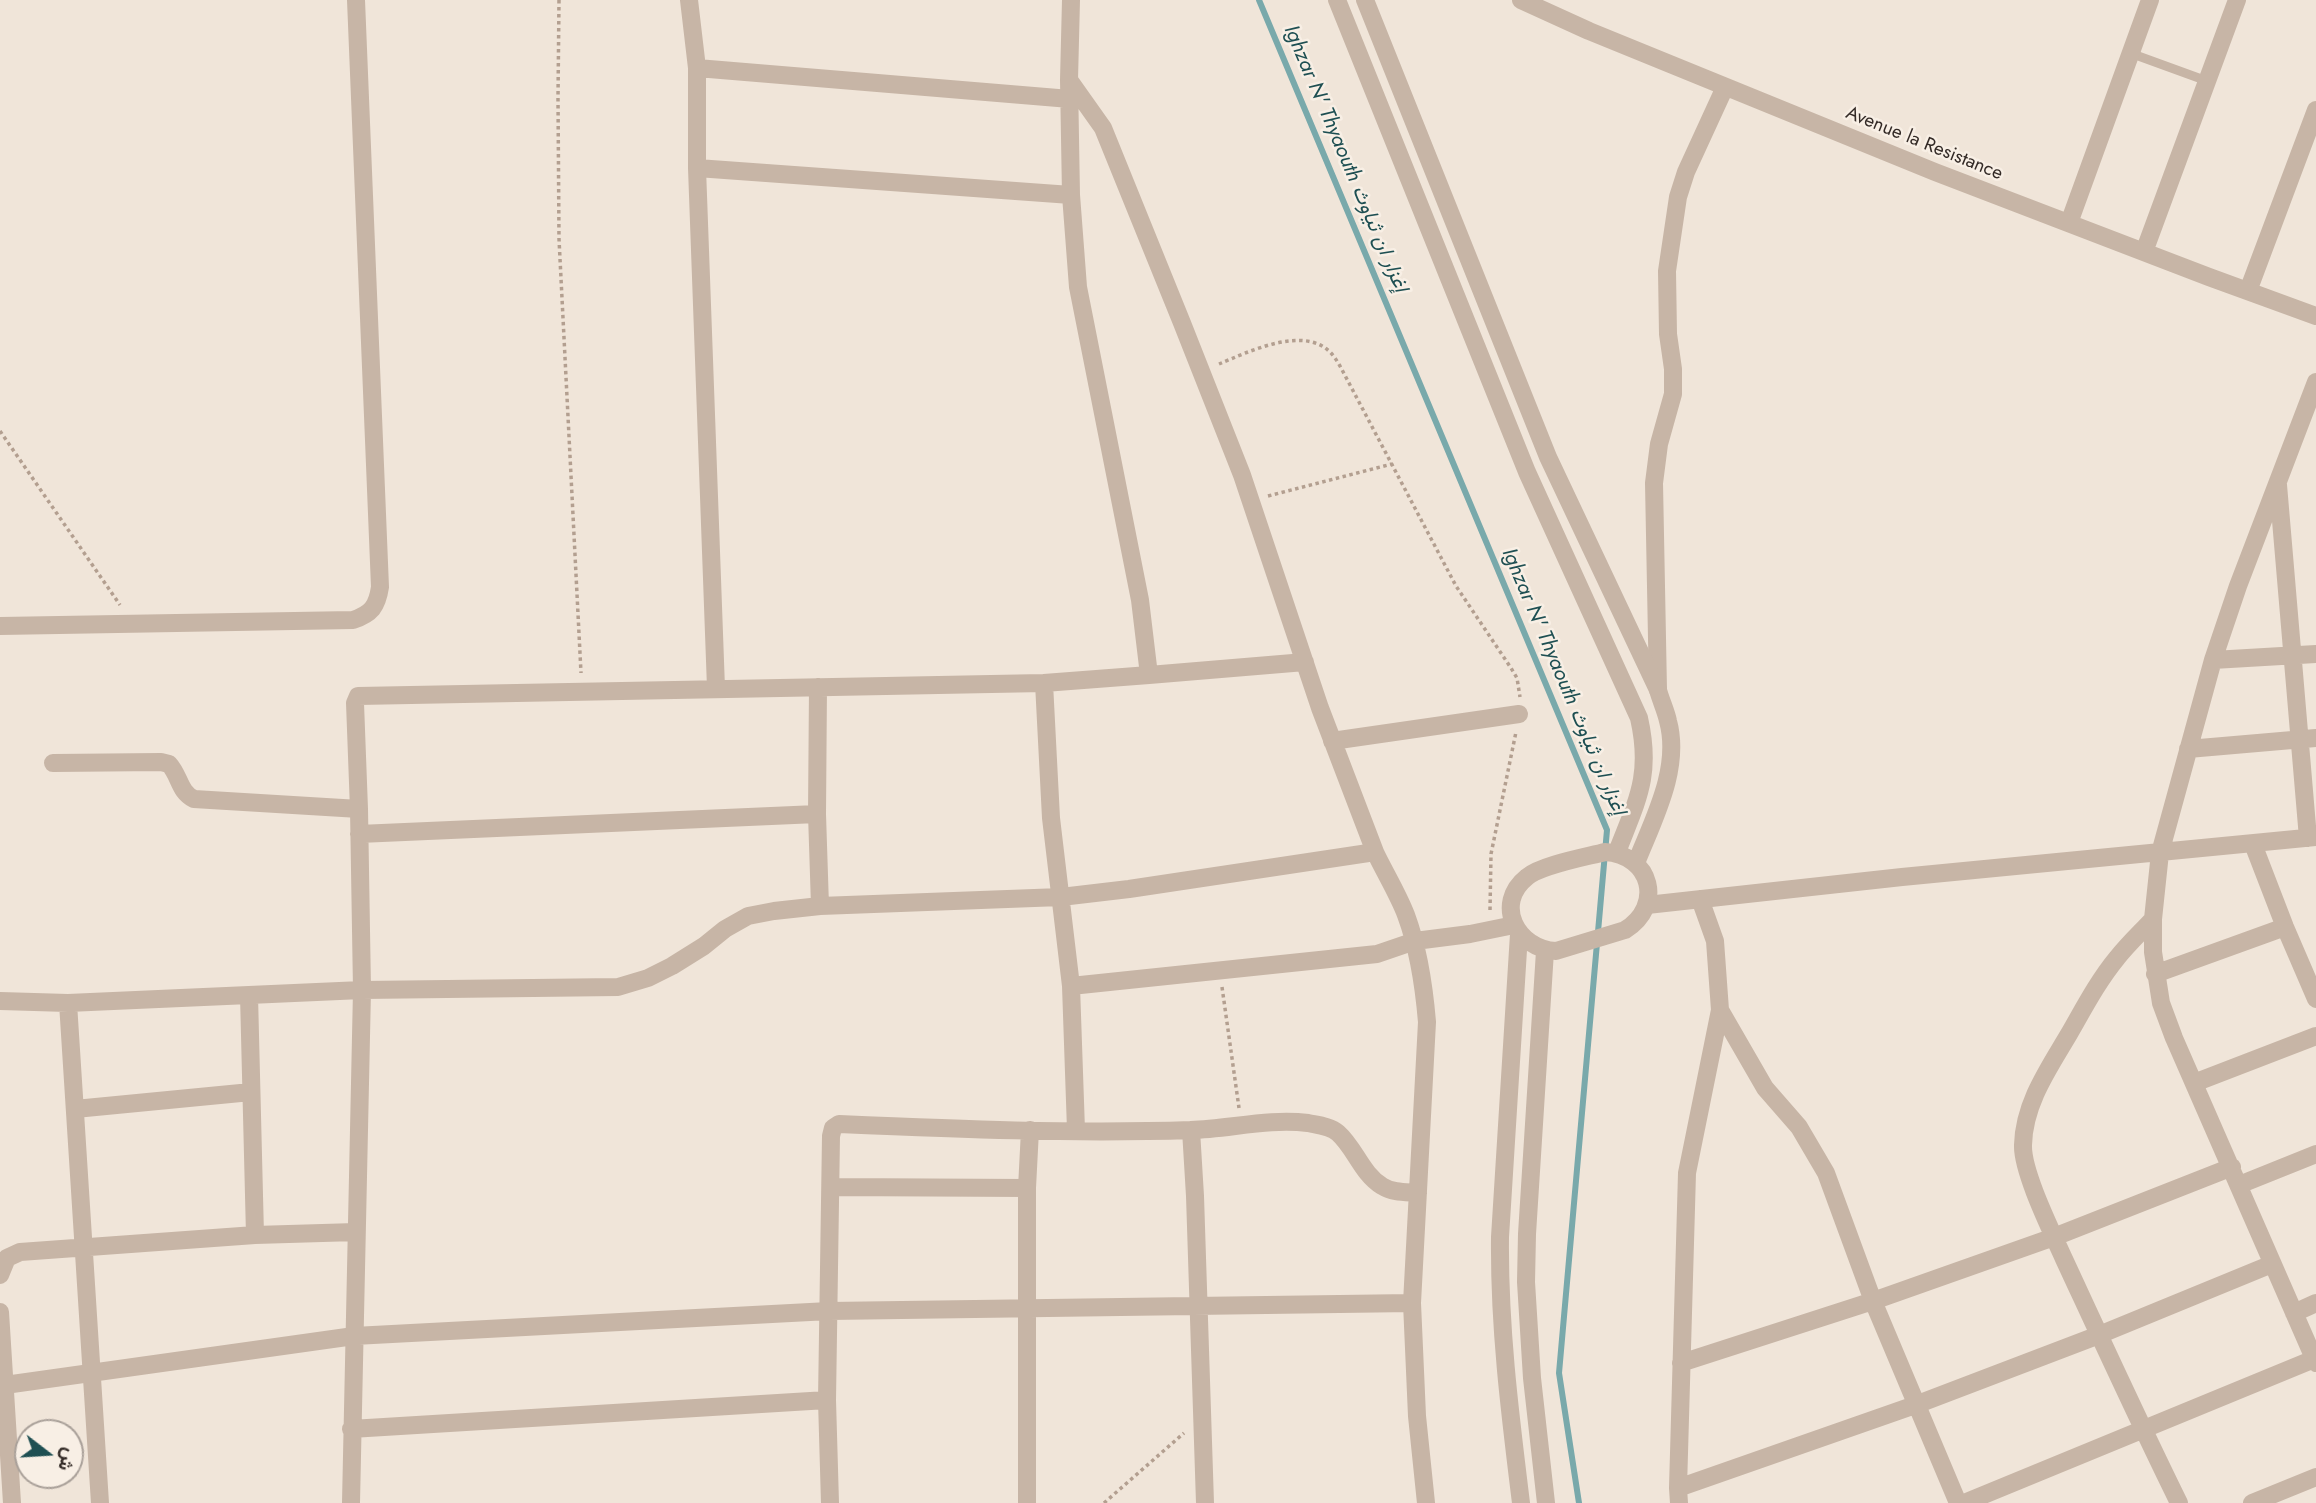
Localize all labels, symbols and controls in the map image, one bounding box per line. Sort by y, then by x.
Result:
water label: Ighzar N' Thyaouth إغزار ان ثياوث [1277,22,1413,296]
street label: Avenue la Resistance [1842,102,2006,186]
water label: Ighzar N' Thyaouth إغزار ان ثياوث [1495,545,1631,819]
north arrow [14,1419,84,1489]
text: ش [51,1445,84,1475]

